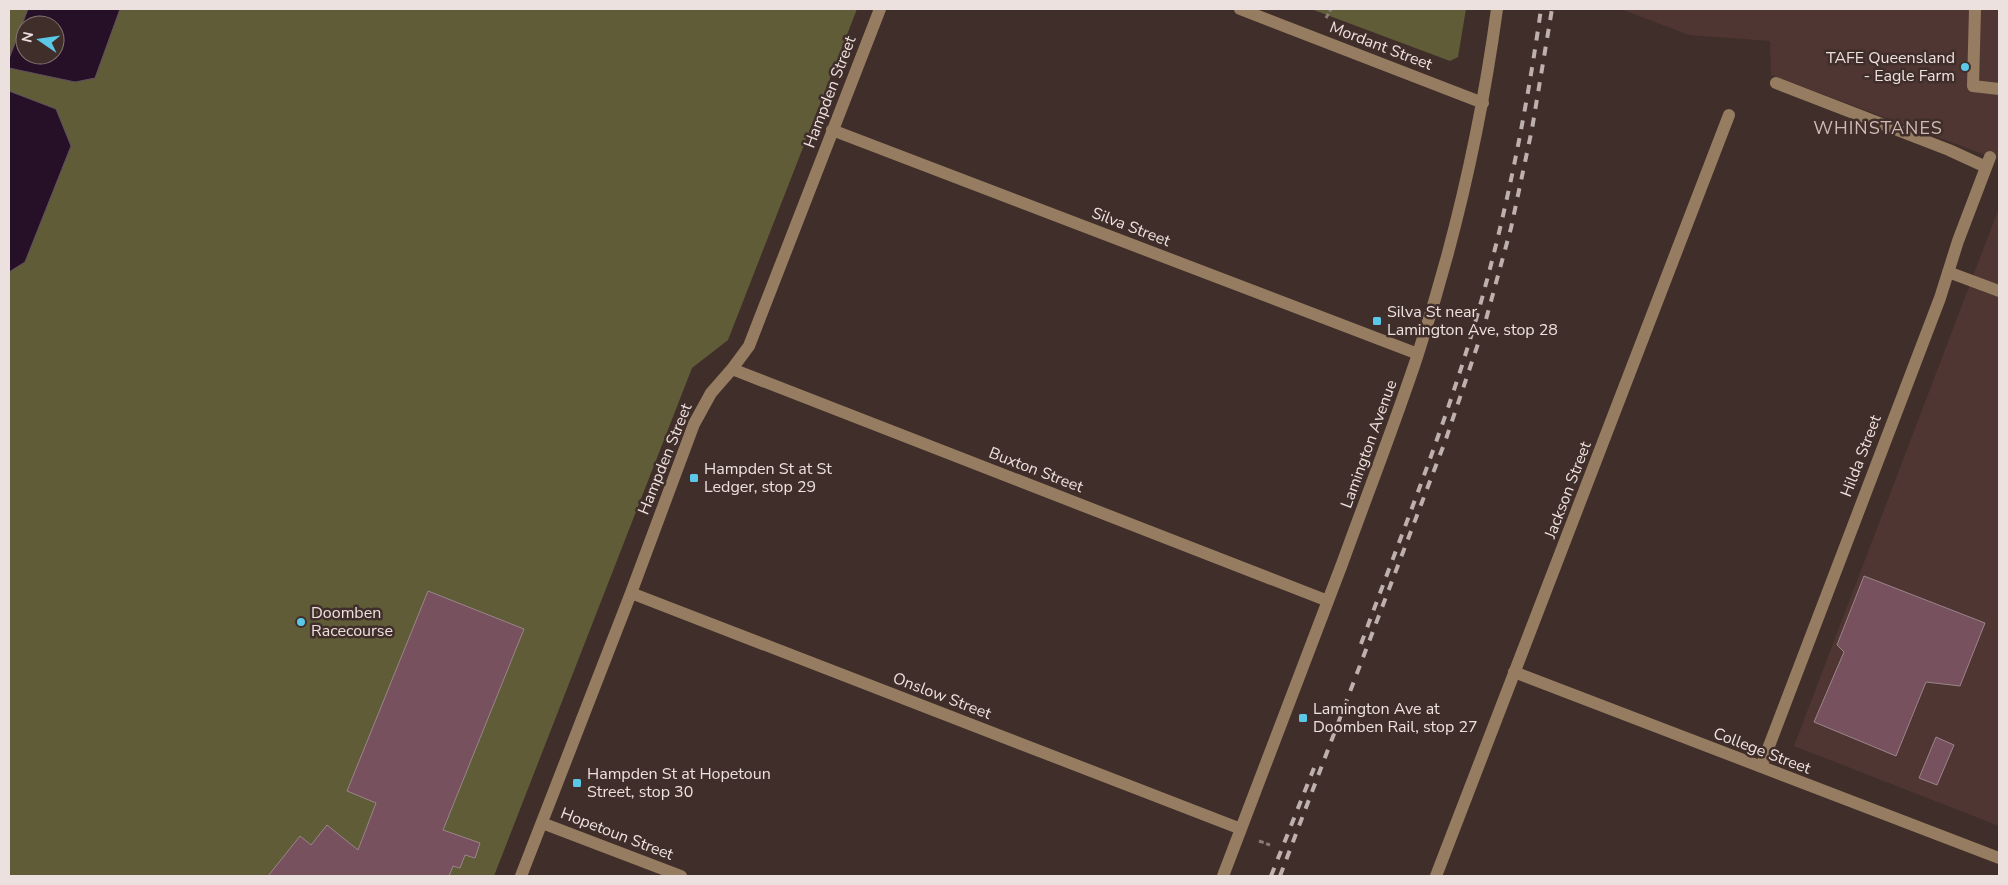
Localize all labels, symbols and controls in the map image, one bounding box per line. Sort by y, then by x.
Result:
north arrow [15,15,65,65]
street label: Mordant Street [1326,16,1436,76]
text: N [17,30,38,44]
street label: Hampden Street [799,32,862,151]
place label: TAFE Queensland - Eagle Farm [1826,47,1955,87]
marker: TAFE Queensland - Eagle Farm [1959,61,1971,73]
district label: WHINSTANES [1813,116,1943,140]
street label: Silva Street [1089,202,1174,252]
place label: Silva St near Lamington Ave, stop 28 [1387,301,1558,341]
marker: Silva St near Lamington Ave, stop 28 [1371,315,1383,327]
street label: Lamington Avenue [1336,377,1402,511]
street label: Hampden Street [633,400,698,518]
street label: Hilda Street [1835,411,1887,500]
street label: Jackson Street [1539,438,1597,543]
street label: Buxton Street [986,442,1087,498]
place label: Hampden St at St Ledger, stop 29 [704,458,832,498]
marker: Hampden St at St Ledger, stop 29 [688,472,700,484]
place label: Doomben Racecourse [311,602,393,642]
marker: Doomben Racecourse [295,616,307,628]
street label: Onslow Street [890,667,995,725]
place label: Lamington Ave at Doomben Rail, stop 27 [1313,698,1478,738]
marker: Lamington Ave at Doomben Rail, stop 27 [1297,712,1309,724]
street label: College Street [1710,722,1814,780]
place label: Hampden St at Hopetoun Street, stop 30 [587,763,771,803]
marker: Hampden St at Hopetoun Street, stop 30 [571,777,583,789]
street label: Hopetoun Street [557,802,677,866]

